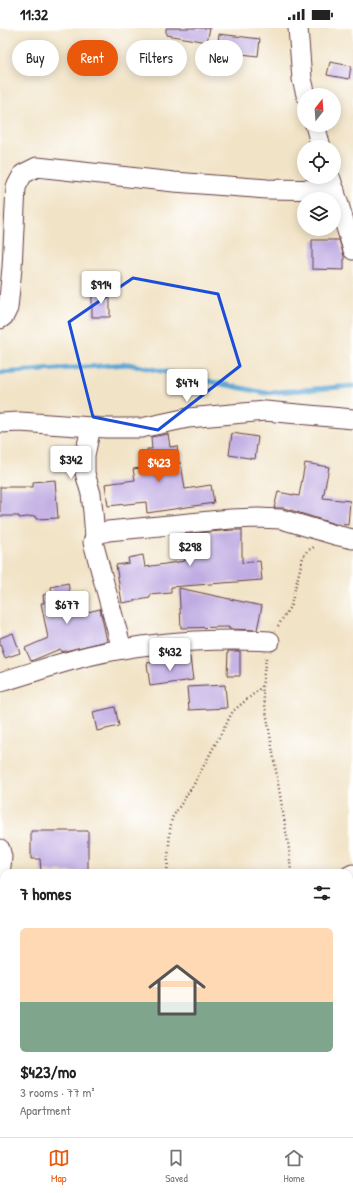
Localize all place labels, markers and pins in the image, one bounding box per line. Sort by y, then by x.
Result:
pin: $914 [77,271,125,305]
pin: $474 [163,369,211,403]
pin: $342 [47,446,95,480]
pin: $423 [135,449,183,483]
pin: $298 [166,533,214,567]
pin: $677 [43,591,91,625]
pin: $432 [146,638,194,672]

